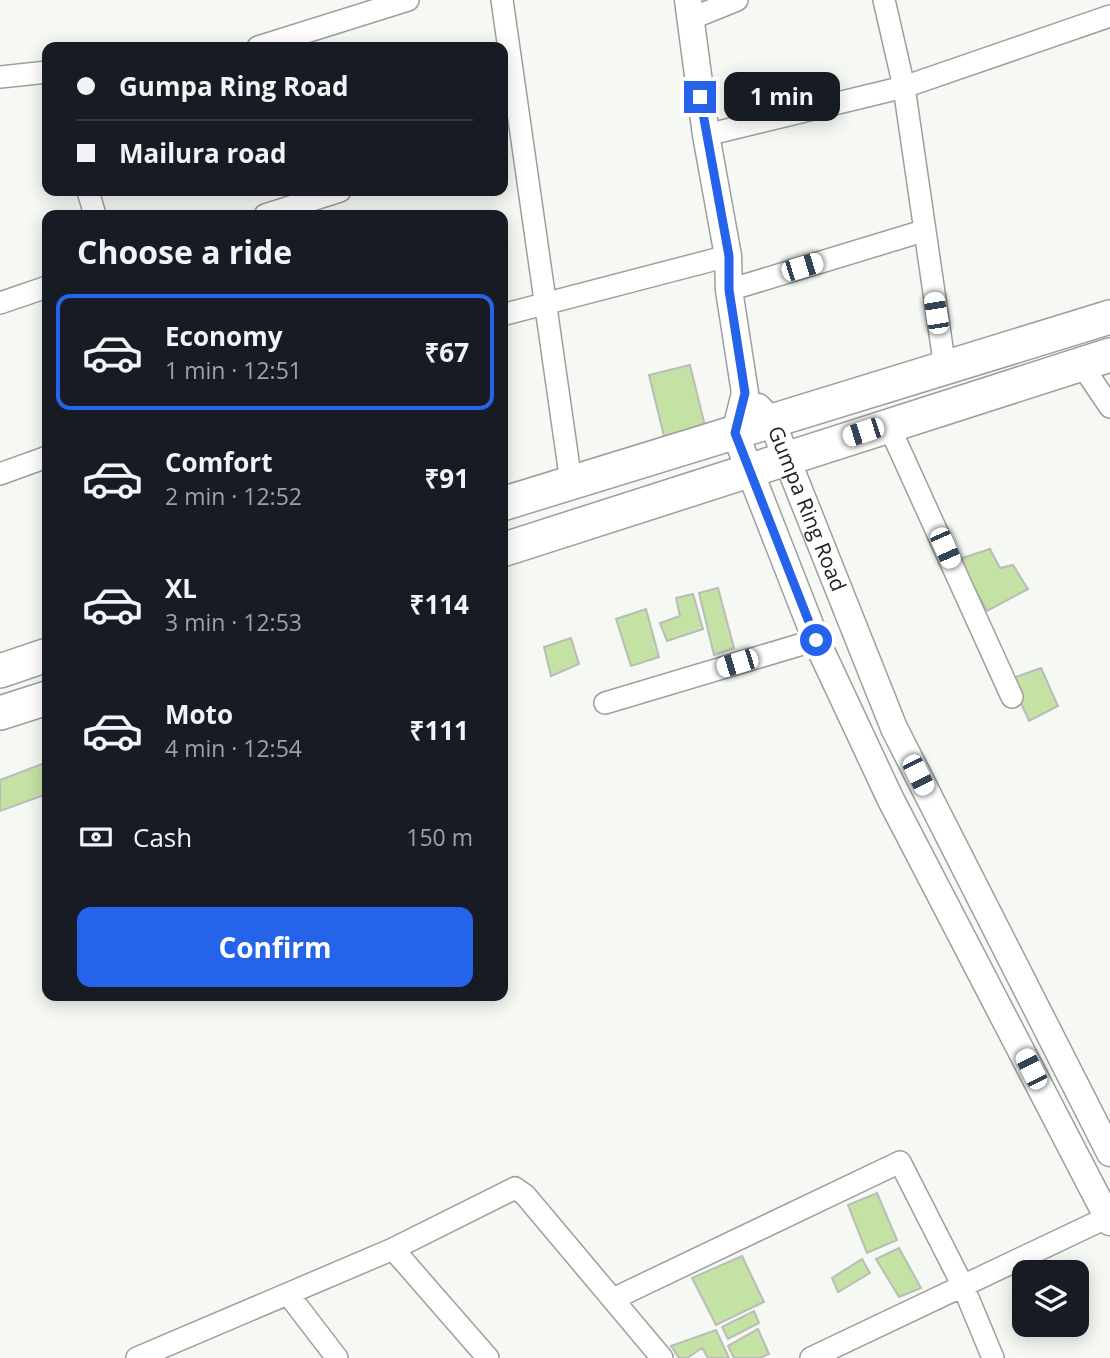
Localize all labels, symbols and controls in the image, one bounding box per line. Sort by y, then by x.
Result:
text: Gumpa Ring Road [119,68,348,104]
callout: 1 min [724,72,840,122]
text: 1 min [750,80,814,112]
route end [684,81,716,113]
text: Mailura road [119,135,287,171]
text: Choose a ride [77,230,292,273]
car [779,251,826,283]
car [923,291,950,335]
text: Economy [165,318,283,354]
icon: car [81,321,144,384]
text: ₹67 [424,334,469,370]
text: 1 min · 12:51 [165,354,302,386]
car [840,416,887,448]
street label: Gumpa Ring Road [762,422,853,595]
text: Comfort [165,444,272,480]
icon: car [81,447,144,510]
text: ₹91 [424,460,469,496]
text: 2 min · 12:52 [165,480,302,512]
car [927,525,964,571]
text: XL [165,570,197,606]
icon: car [81,573,144,636]
text: ₹114 [410,586,469,622]
text: 3 min · 12:53 [165,606,302,638]
route start [800,624,832,656]
car [714,647,761,679]
text: Moto [165,696,233,732]
icon: car [81,699,144,762]
text: ₹111 [410,712,469,748]
text: 4 min · 12:54 [165,732,302,764]
car [900,752,937,798]
icon: cash [77,818,115,856]
text: Cash [133,819,192,855]
text: 150 m [406,821,473,853]
button: Confirm [77,907,473,987]
car [1013,1046,1050,1092]
map controls [1012,1260,1089,1337]
button: layers [1012,1260,1089,1337]

